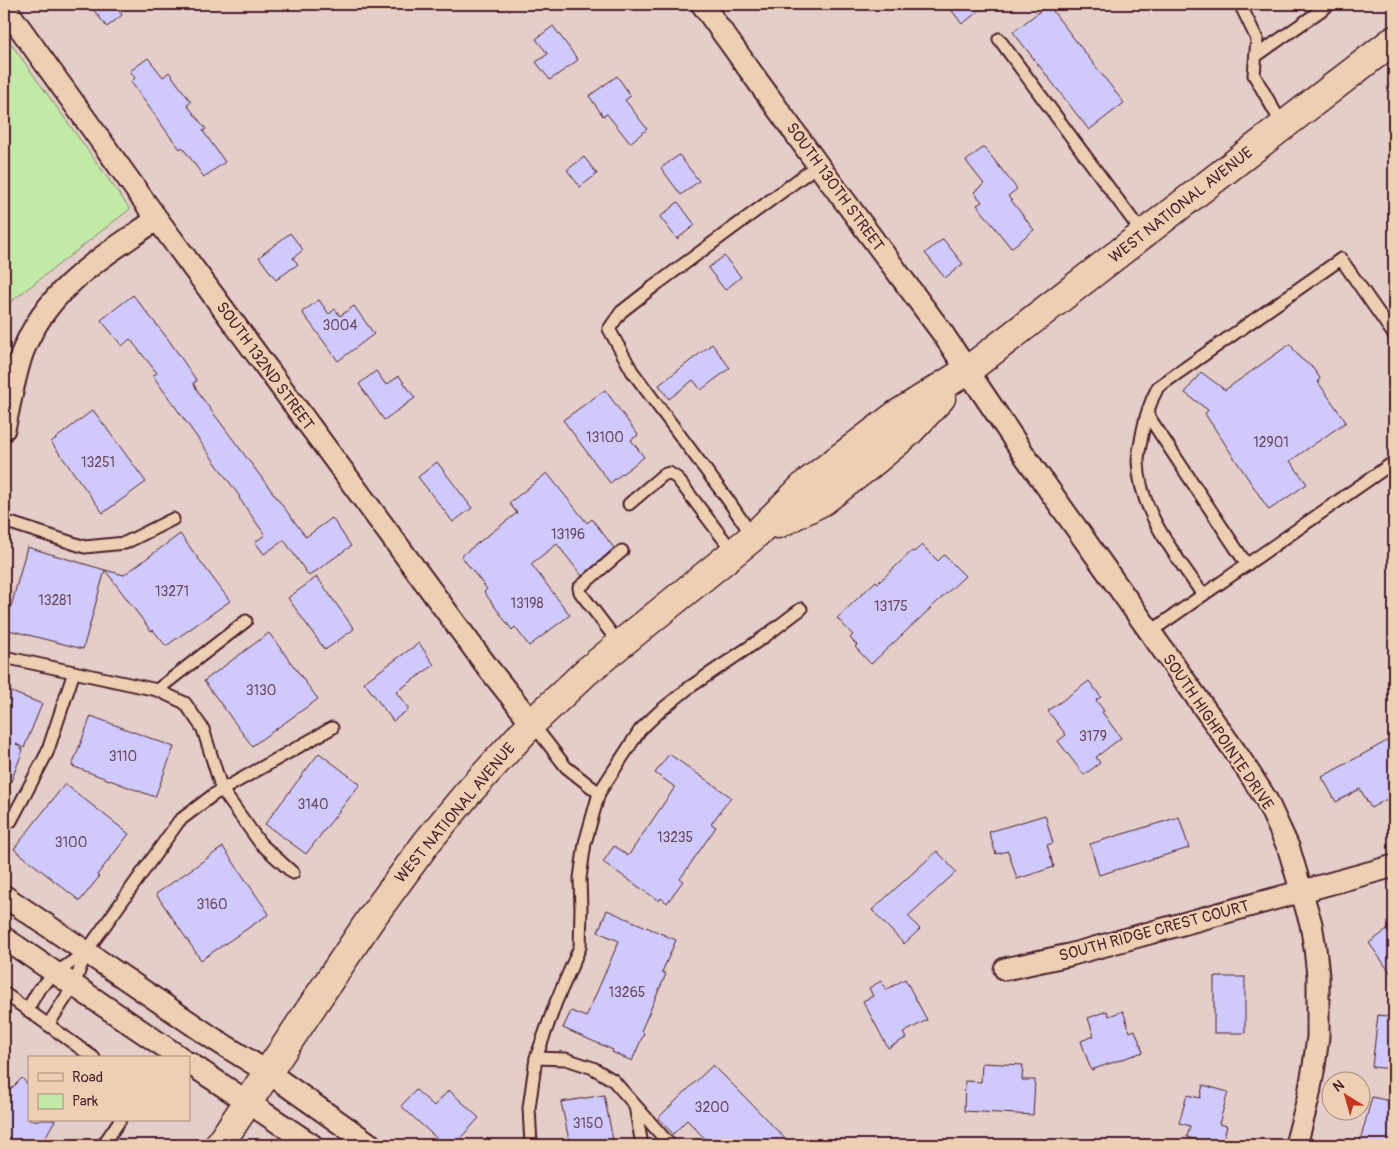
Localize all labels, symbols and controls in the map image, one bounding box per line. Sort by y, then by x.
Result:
street label: SOUTH 130TH STREET [782,119,888,255]
street label: WEST NATIONAL AVENUE [1105,143,1257,267]
street label: SOUTH 132ND STREET [212,298,318,434]
house number: 3004 [322,317,358,334]
house number: 13100 [586,429,624,446]
house number: 12901 [1253,434,1289,451]
house number: 13251 [81,454,115,471]
house number: 13196 [551,526,585,543]
house number: 13271 [155,583,189,600]
house number: 13281 [38,592,72,609]
house number: 13198 [510,595,544,612]
house number: 13175 [874,598,908,615]
street label: SOUTH HIGHPOINTE DRIVE [1158,650,1278,814]
house number: 3130 [246,682,276,699]
house number: 3179 [1079,728,1107,745]
street label: WEST NATIONAL AVENUE [390,739,520,887]
house number: 3110 [109,748,137,765]
house number: 3140 [298,796,328,813]
house number: 13235 [657,829,693,846]
house number: 3100 [55,834,87,851]
house number: 3160 [197,896,228,913]
street label: SOUTH RIDGE CREST COURT [1057,896,1251,966]
house number: 13265 [609,984,645,1001]
legend [28,1056,190,1122]
text: Road [72,1068,103,1087]
north arrow [1320,1072,1370,1122]
text: N [1330,1076,1347,1096]
text: Park [72,1092,99,1111]
house number: 3200 [695,1099,729,1116]
house number: 3150 [573,1115,603,1132]

